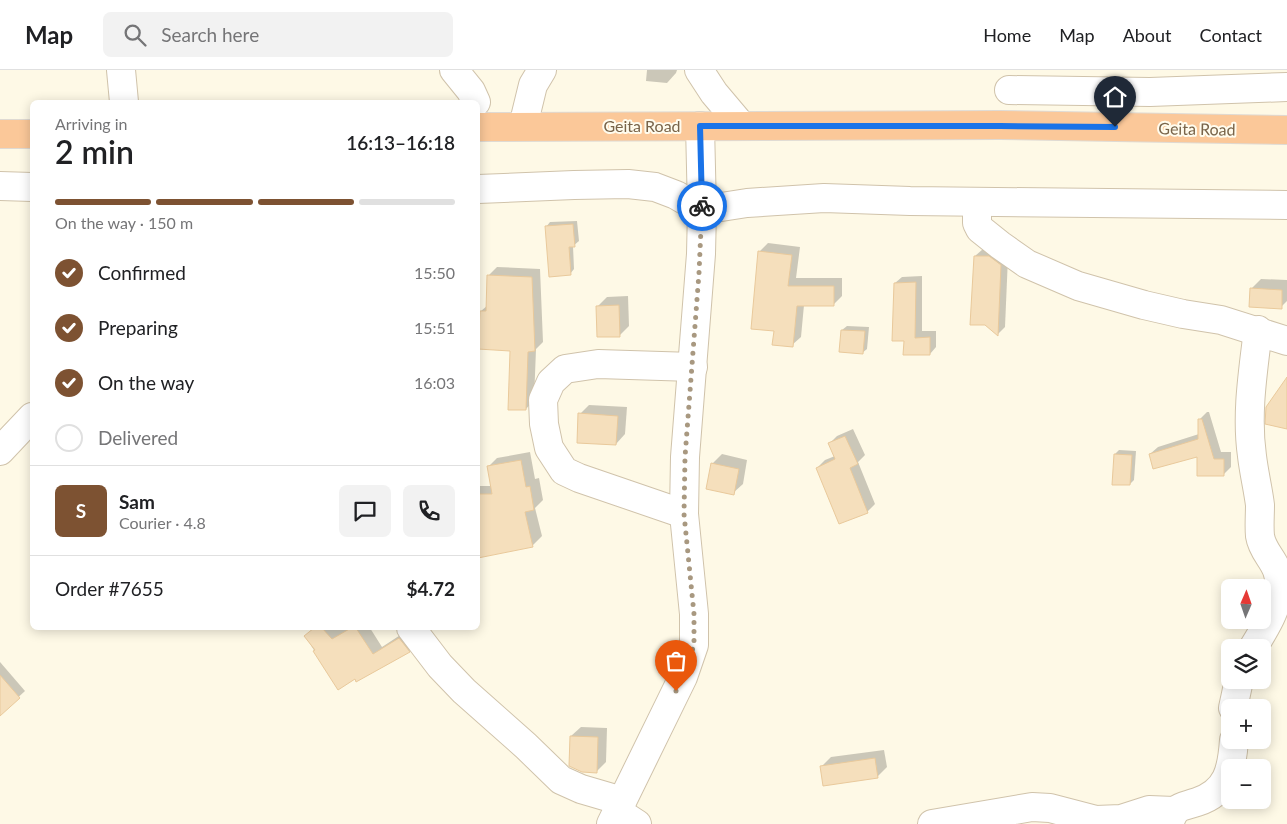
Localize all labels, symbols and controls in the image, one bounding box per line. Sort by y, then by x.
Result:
search box [103,12,453,57]
text: Map [25,20,73,49]
icon: search [121,21,149,49]
text: Search here [161,23,259,46]
text: Home [983,24,1031,46]
text: Map [1059,24,1095,46]
text: About [1123,24,1172,46]
text: Contact [1200,24,1262,46]
pin [1094,76,1136,127]
icon: home [1101,83,1129,111]
text: Arriving in [55,114,128,133]
street label: Geita Road [603,116,681,135]
street label: Geita Road [1158,118,1236,139]
text: 16:13–16:18 [346,131,455,154]
text: 2 min [55,132,134,171]
courier [677,181,727,231]
icon: bike [688,192,716,220]
text: On the way · 150 m [55,213,193,232]
icon: check [55,259,83,287]
text: Confirmed [98,261,186,284]
text: 15:50 [414,263,455,282]
icon: check [55,314,83,342]
text: Preparing [98,316,178,339]
text: 15:51 [414,318,455,337]
icon: check [55,369,83,397]
text: On the way [98,371,194,394]
text: 16:03 [414,373,455,392]
text: Delivered [98,426,178,449]
button: chat [339,485,391,537]
button: phone [403,485,455,537]
text: Sam [119,490,155,513]
text: S [76,499,86,522]
text: Courier · 4.8 [119,513,206,532]
text: Order #7655 [55,577,164,600]
text: $4.72 [406,577,455,600]
north arrow [1221,579,1271,629]
map controls [1221,579,1271,809]
button: layers [1221,639,1271,689]
pin [655,640,697,691]
icon: bag [662,647,690,675]
button: + [1221,699,1271,749]
button: − [1221,759,1271,809]

